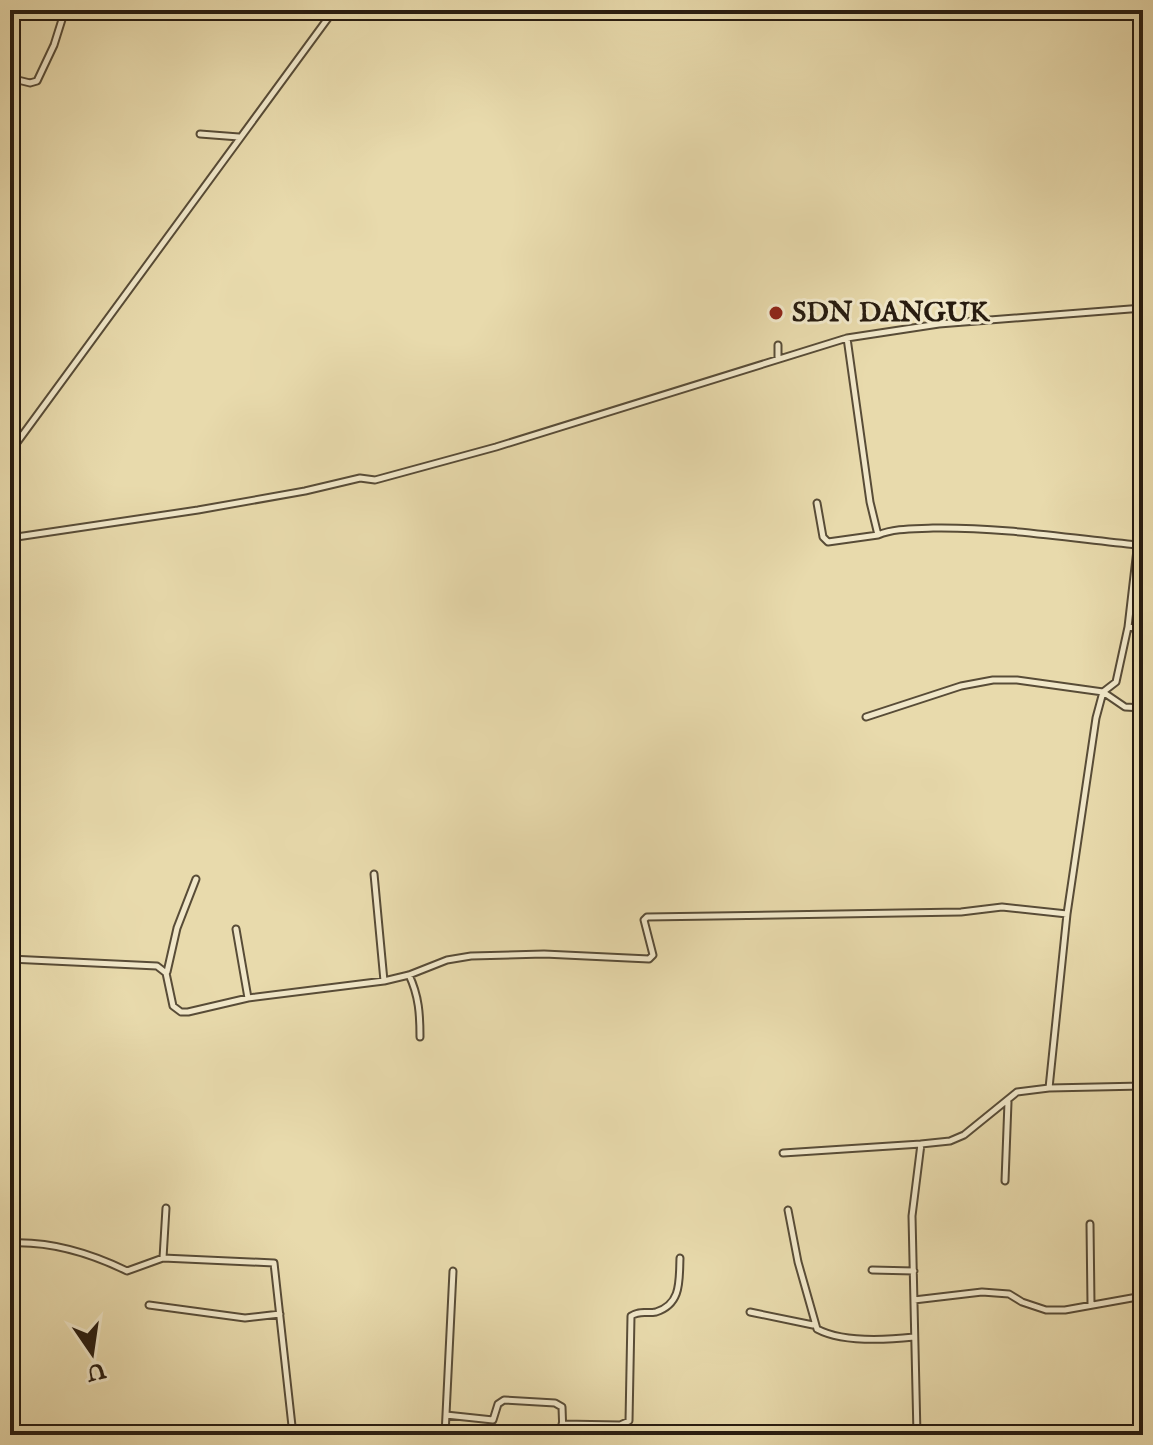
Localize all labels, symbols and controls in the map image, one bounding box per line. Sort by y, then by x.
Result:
place label: SDN DANGUK [792,296,990,331]
marker: SDN DANGUK [767,304,785,322]
north arrow [52,1313,132,1393]
text: U [82,1355,109,1387]

